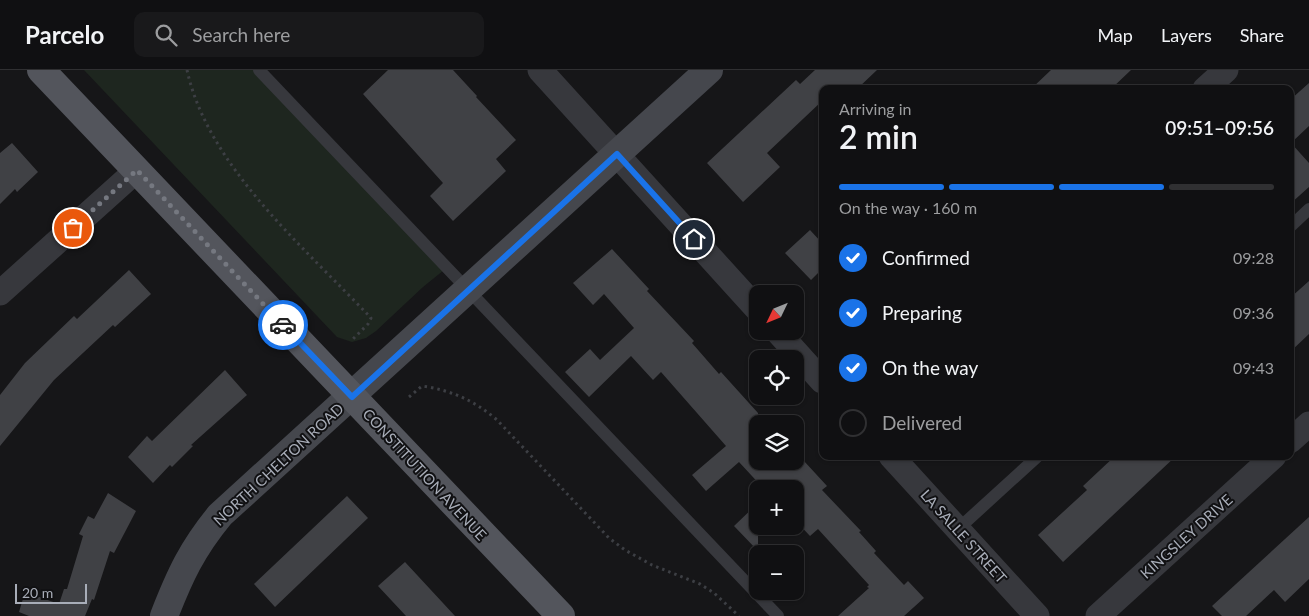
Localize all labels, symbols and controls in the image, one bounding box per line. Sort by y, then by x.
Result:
search box [134,12,484,57]
text: Parcelo [25,20,104,49]
icon: search [152,21,180,49]
text: Search here [192,23,290,46]
text: Map [1097,24,1133,46]
text: Layers [1161,24,1212,46]
text: Share [1240,24,1284,46]
text: Arriving in [839,99,912,118]
text: 09:51–09:56 [1165,116,1274,139]
text: 2 min [839,117,918,156]
text: On the way · 160 m [839,198,977,217]
pin [52,207,94,249]
icon: bag [59,214,87,242]
pin [673,218,715,260]
icon: home [680,225,708,253]
icon: check [839,244,867,272]
text: Confirmed [882,246,970,269]
text: 09:28 [1233,248,1274,267]
north arrow [749,285,804,340]
map controls [749,285,804,600]
icon: check [839,299,867,327]
courier [258,300,308,350]
text: Preparing [882,301,962,324]
text: 09:36 [1233,303,1274,322]
icon: car [269,311,297,339]
button: locate [749,350,804,405]
icon: check [839,354,867,382]
text: On the way [882,356,978,379]
text: 09:43 [1233,358,1274,377]
street label: NORTH CHELTON ROAD [209,399,347,529]
street label: CONSTITUTION AVENUE [359,404,491,544]
text: Delivered [882,411,962,434]
button: layers [749,415,804,470]
button: + [749,480,804,535]
street label: LA SALLE STREET [917,485,1011,587]
street label: KINGSLEY DRIVE [1136,490,1236,582]
button: − [749,545,804,600]
scale bar [15,581,88,604]
text: 20 m [22,584,53,601]

